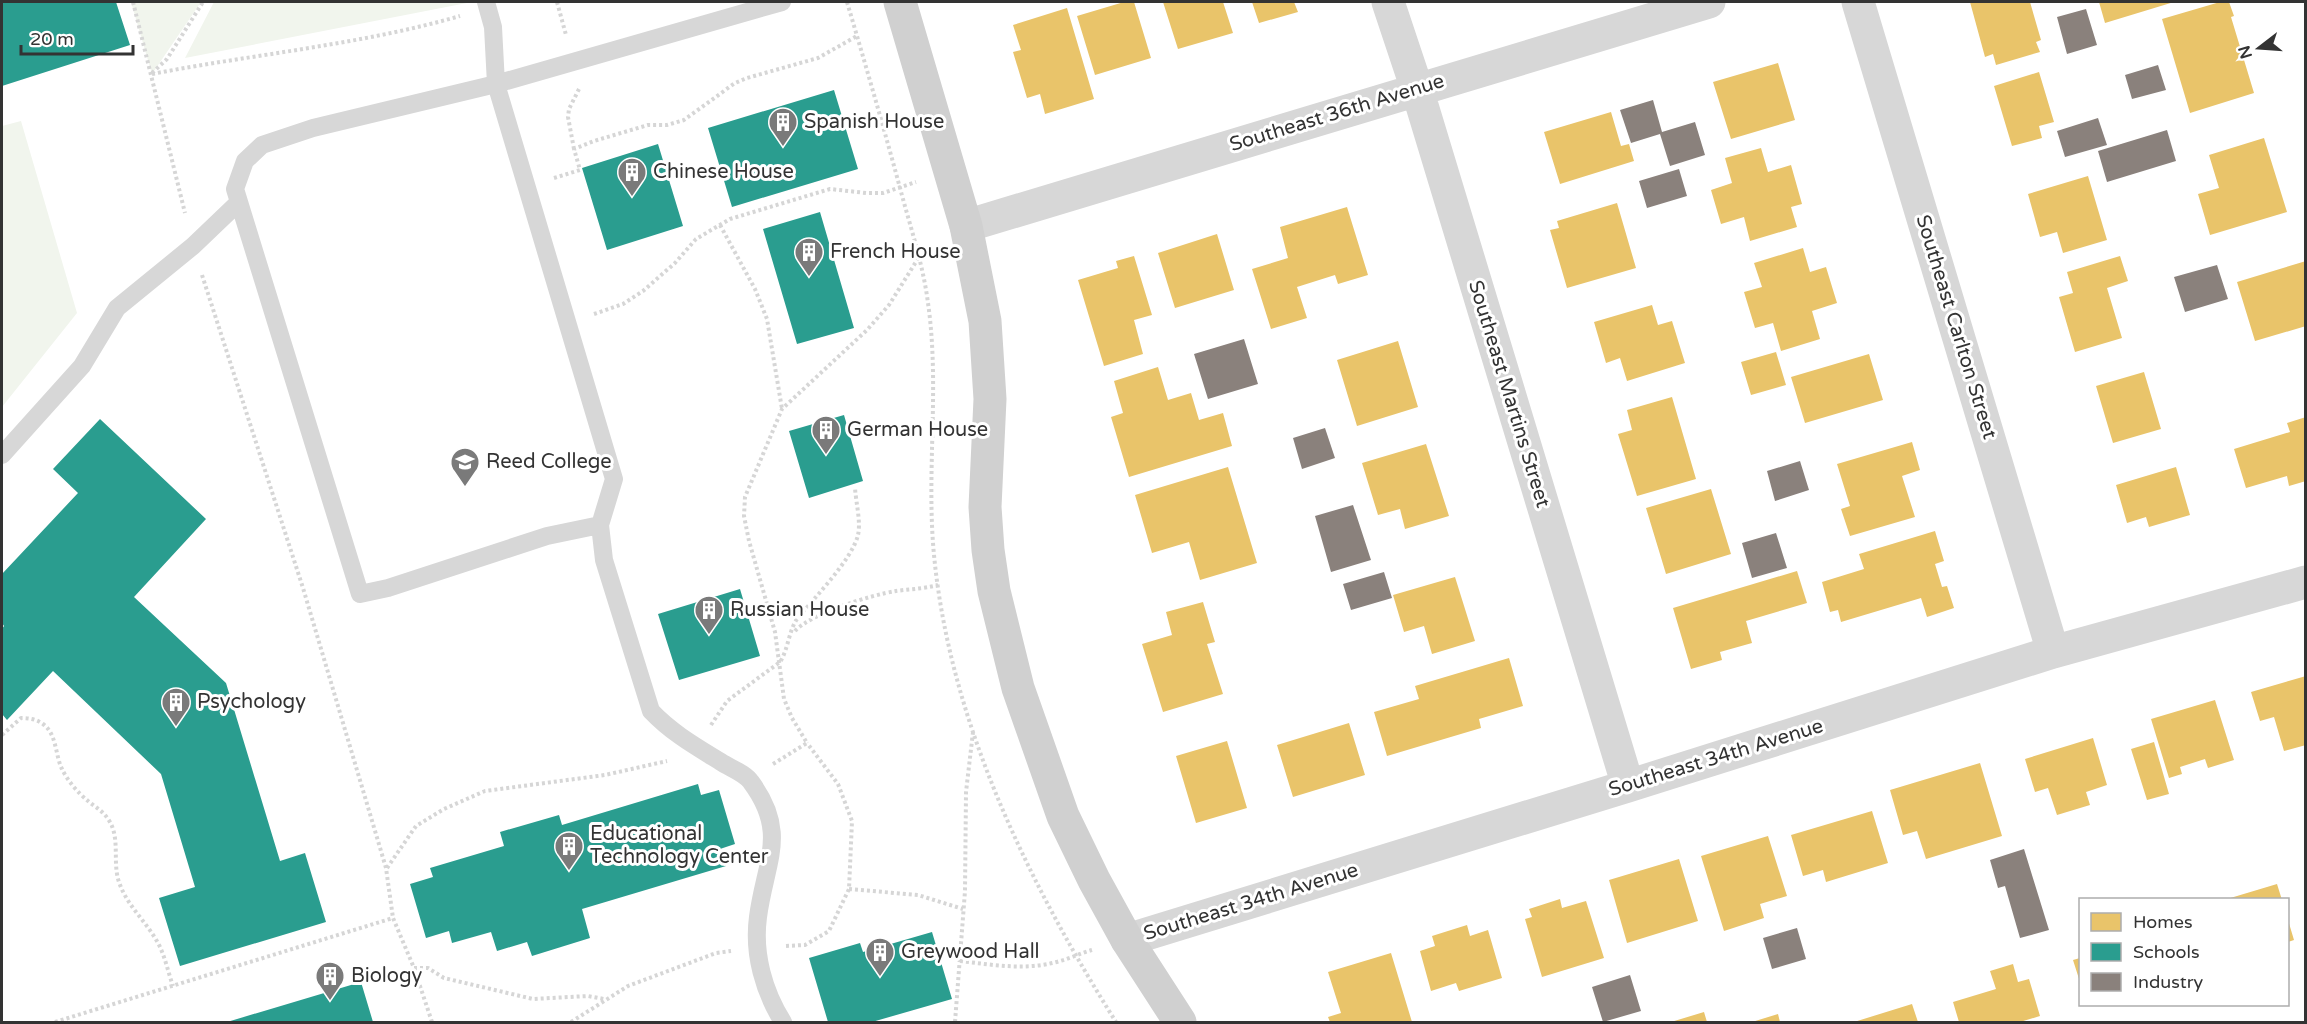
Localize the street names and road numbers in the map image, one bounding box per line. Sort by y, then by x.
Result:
street label: Southeast 36th Avenue [1227,69,1447,157]
street label: Southeast Carlton Street [1910,212,2002,442]
street label: Southeast Martins Street [1463,277,1555,511]
street label: Southeast 34th Avenue [1606,714,1826,802]
street label: Southeast 34th Avenue [1141,858,1361,946]

